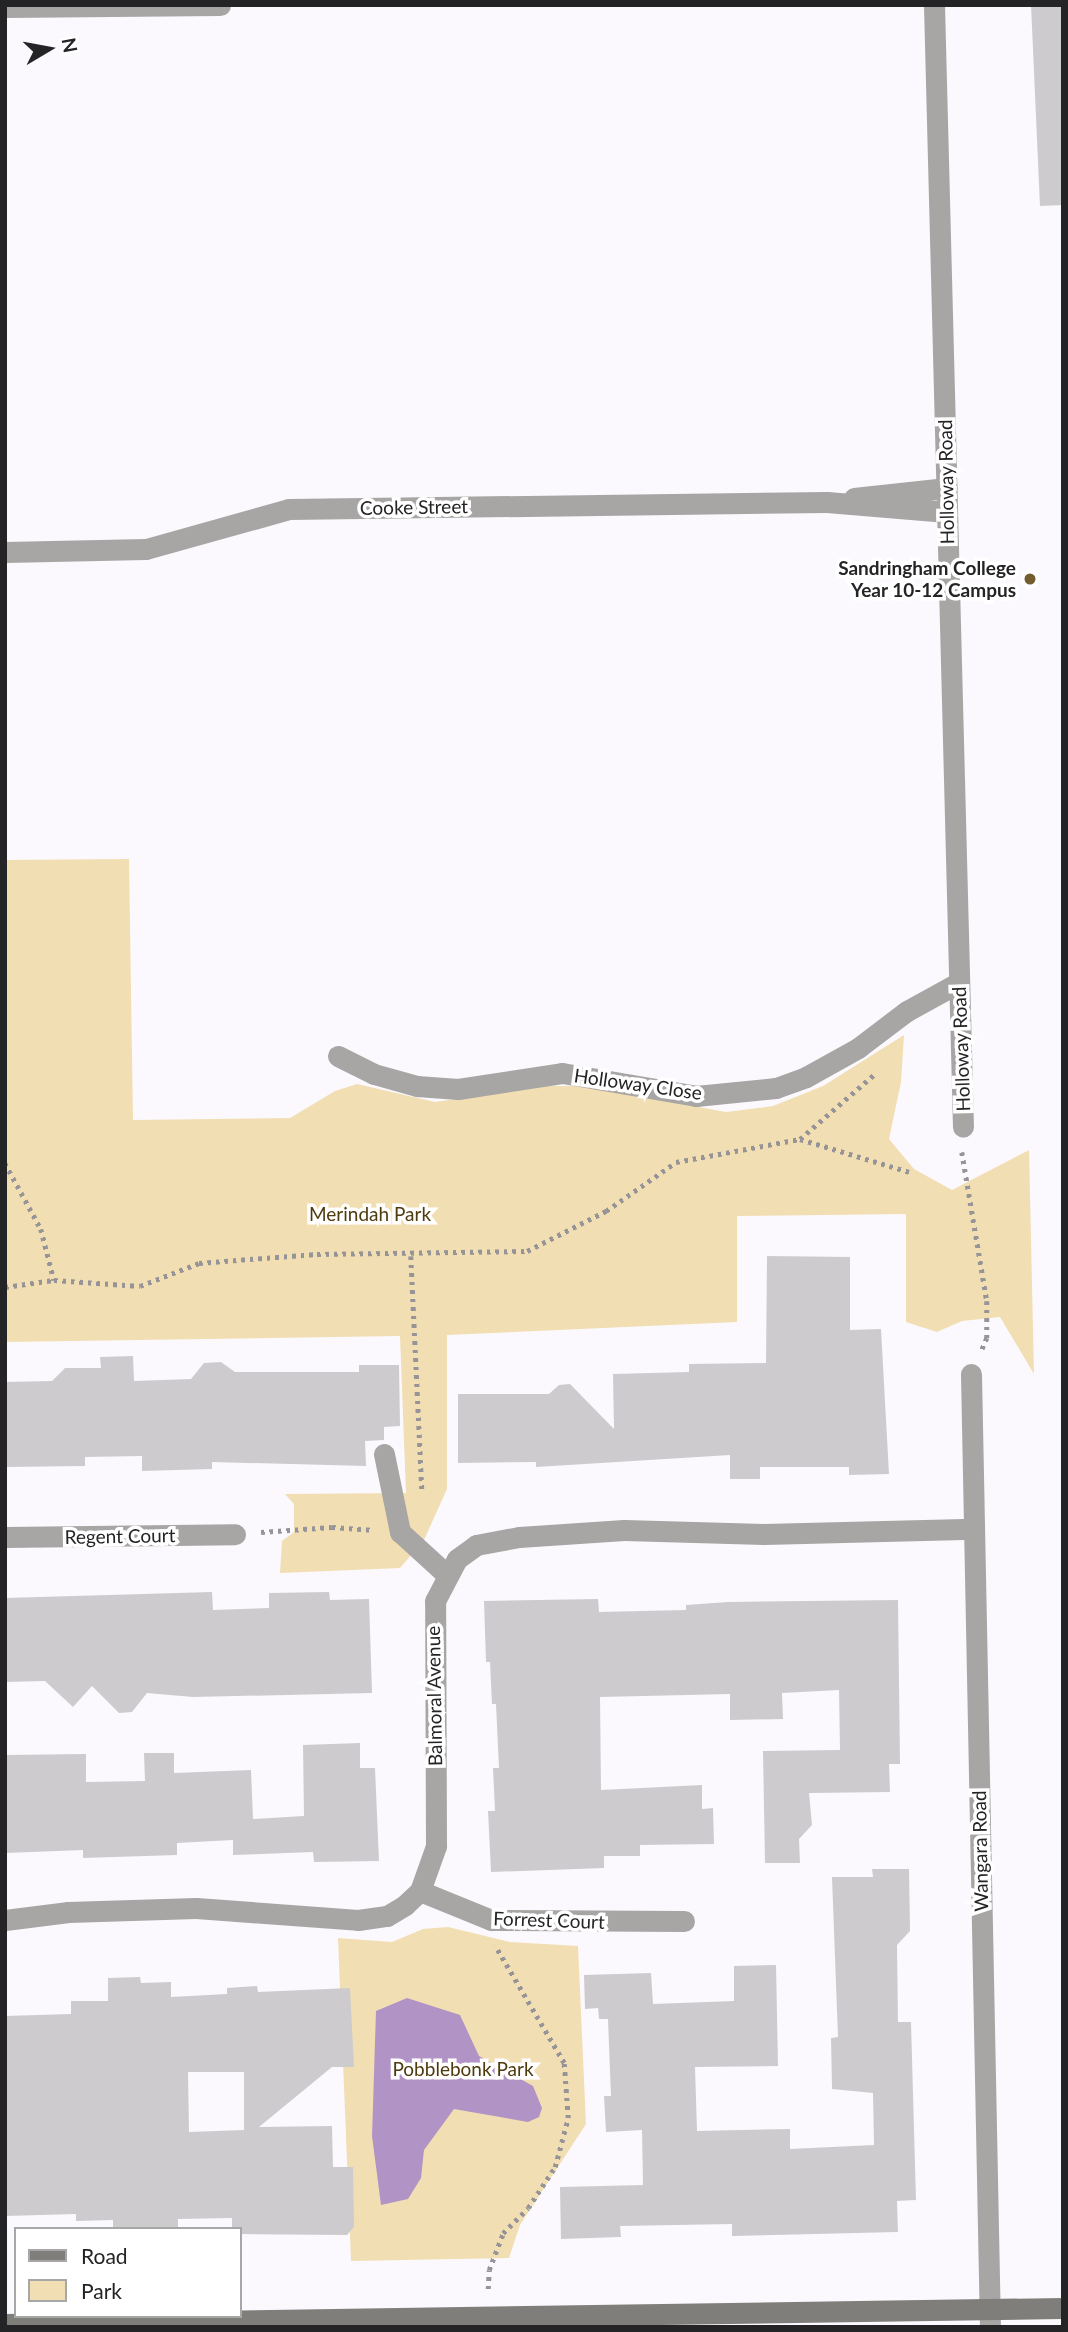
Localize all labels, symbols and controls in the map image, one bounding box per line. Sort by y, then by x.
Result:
north arrow [14,14,84,84]
text: N [58,36,83,54]
street label: Holloway Road [934,419,958,545]
street label: Cooke Street [360,495,468,519]
place label: Sandringham College Year 10-12 Campus [838,557,1016,601]
marker: Sandringham College Year 10-12 Campus [1022,571,1038,587]
street label: Holloway Road [947,986,975,1112]
street label: Holloway Close [572,1064,704,1104]
park label: Merindah Park [309,1203,431,1225]
street label: Regent Court [64,1524,176,1548]
street label: Balmoral Avenue [421,1625,447,1767]
street label: Wangara Road [968,1790,992,1912]
street label: Forrest Court [493,1907,605,1933]
park label: Pobblebonk Park [392,2058,534,2080]
legend [14,2227,242,2318]
text: Road [81,2243,128,2268]
text: Park [81,2278,122,2303]

